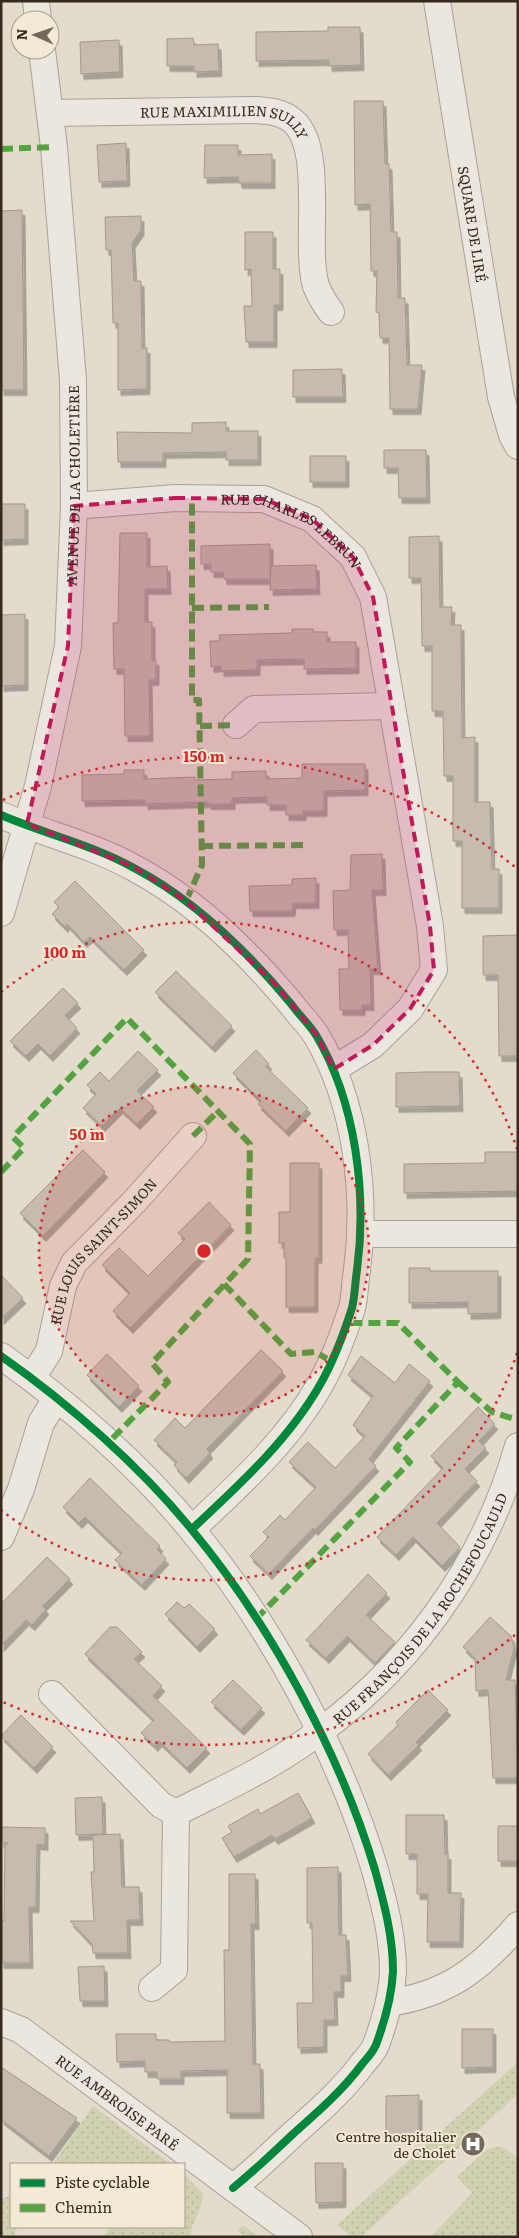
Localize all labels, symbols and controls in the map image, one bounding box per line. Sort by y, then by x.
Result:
north arrow [10,10,60,60]
text: N [11,28,31,41]
street label: RUE MAXIMILIEN SULLY [140,100,314,143]
street label: SQUARE DE LIRÉ [454,164,492,284]
street label: AVENUE DE LA CHOLETIÈRE [61,385,84,586]
street label: RUE CHARLES LEBRUN [220,489,367,572]
text: 150 m [183,744,225,767]
text: 100 m [44,940,86,963]
text: 50 m [69,1122,105,1145]
street label: RUE LOUIS SAINT-SIMON [45,1173,161,1327]
centre of rings [195,1242,213,1260]
street label: RUE FRANÇOIS DE LA ROCHEFOUCAULD [328,1489,512,1728]
street label: RUE AMBROISE PARÉ [52,2049,183,2155]
place label: Centre hospitalier de Cholet [336,2126,456,2162]
hospital icon: Centre hospitalier de Cholet [460,2131,486,2157]
legend [10,2163,185,2228]
text: Piste cyclable [55,2170,150,2193]
text: Chemin [55,2195,112,2218]

